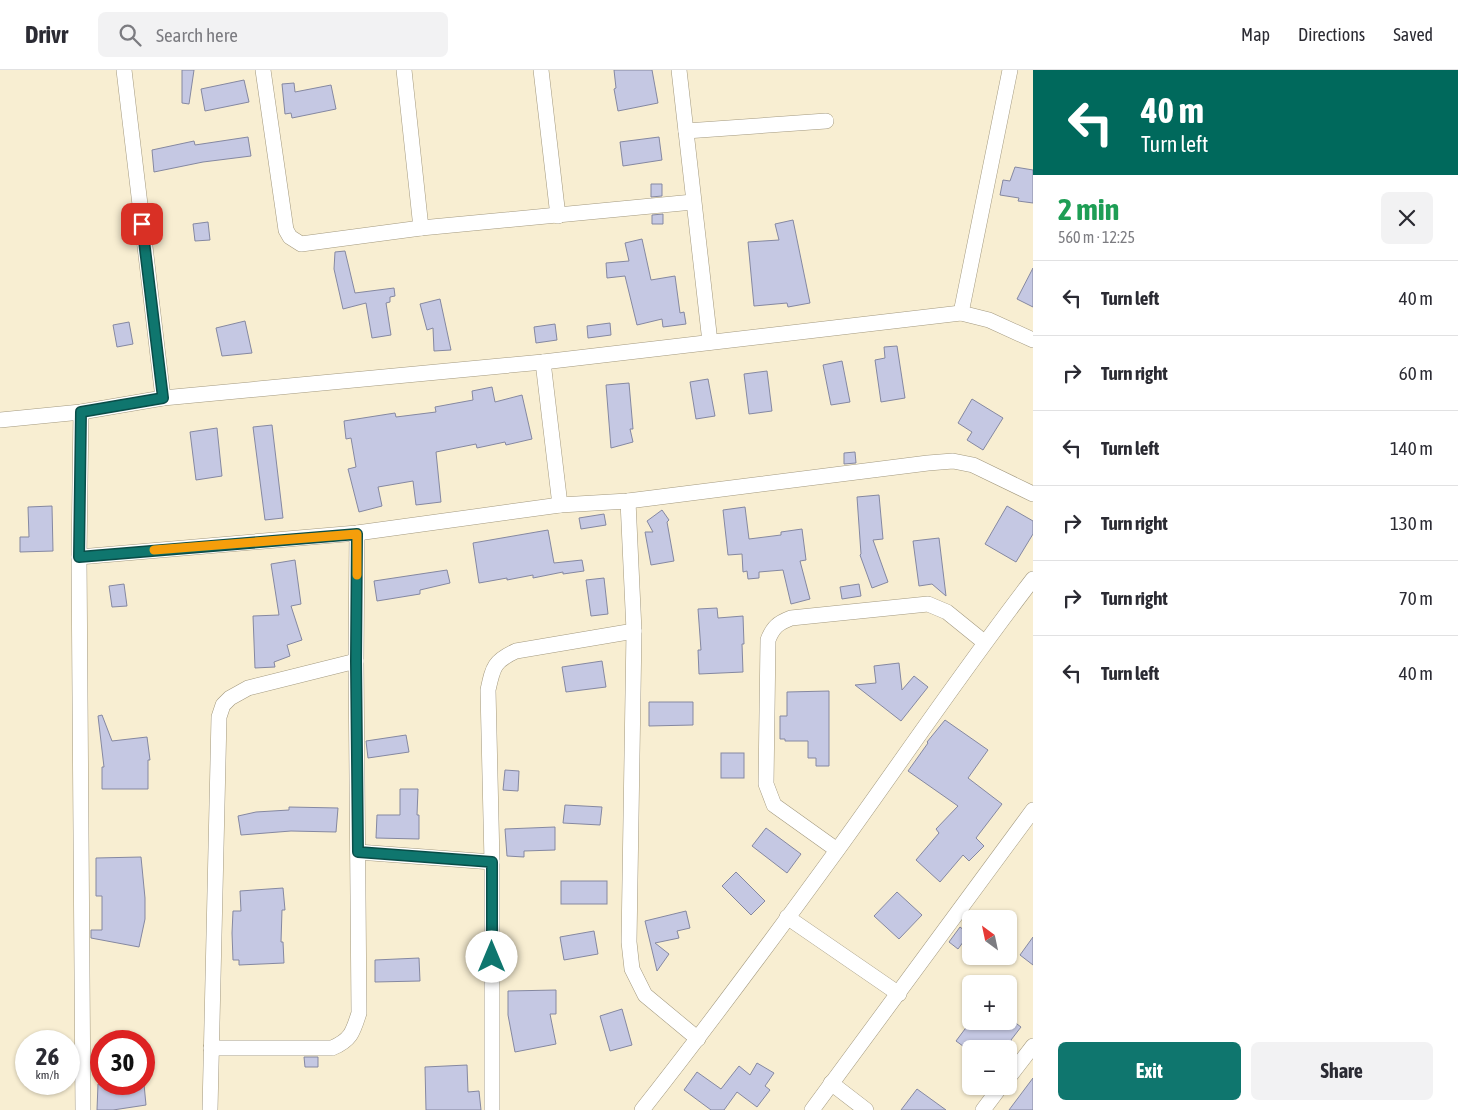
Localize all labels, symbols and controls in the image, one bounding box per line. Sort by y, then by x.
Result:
search box [98,12,448,57]
text: Drivr [25,21,68,48]
icon: search [116,21,144,49]
text: Search here [156,24,238,46]
text: Map [1241,24,1270,45]
text: Directions [1298,24,1365,45]
text: Saved [1393,24,1433,45]
icon: left [1058,90,1123,155]
text: 40 m [1141,90,1204,130]
text: Turn left [1141,131,1208,157]
text: 2 min [1058,192,1119,226]
button: close [1381,192,1433,244]
pin [121,203,163,245]
icon: arrive [128,210,156,238]
text: 560 m · 12:25 [1058,228,1135,246]
icon: left [1058,284,1086,312]
text: Turn left [1101,287,1159,309]
text: 40 m [1399,287,1433,309]
icon: right [1058,359,1086,387]
text: Turn right [1101,362,1168,384]
text: 60 m [1399,362,1433,384]
icon: left [1058,434,1086,462]
text: Turn left [1101,437,1159,459]
text: 140 m [1390,437,1433,459]
icon: right [1058,509,1086,537]
text: Turn right [1101,512,1168,534]
text: 130 m [1390,512,1433,534]
icon: right [1058,584,1086,612]
text: Turn right [1101,587,1168,609]
text: 70 m [1399,587,1433,609]
icon: left [1058,659,1086,687]
text: Turn left [1101,662,1159,684]
text: 40 m [1399,662,1433,684]
north arrow [962,910,1018,965]
map controls [962,910,1017,1095]
position arrow [465,930,517,982]
button: + [962,975,1017,1030]
speed limit sign: 30 [90,1030,155,1095]
button: − [962,1040,1017,1095]
text: 26 [36,1042,59,1070]
button: Exit [1058,1042,1241,1100]
button: Share [1251,1042,1433,1100]
text: km/h [36,1068,59,1082]

